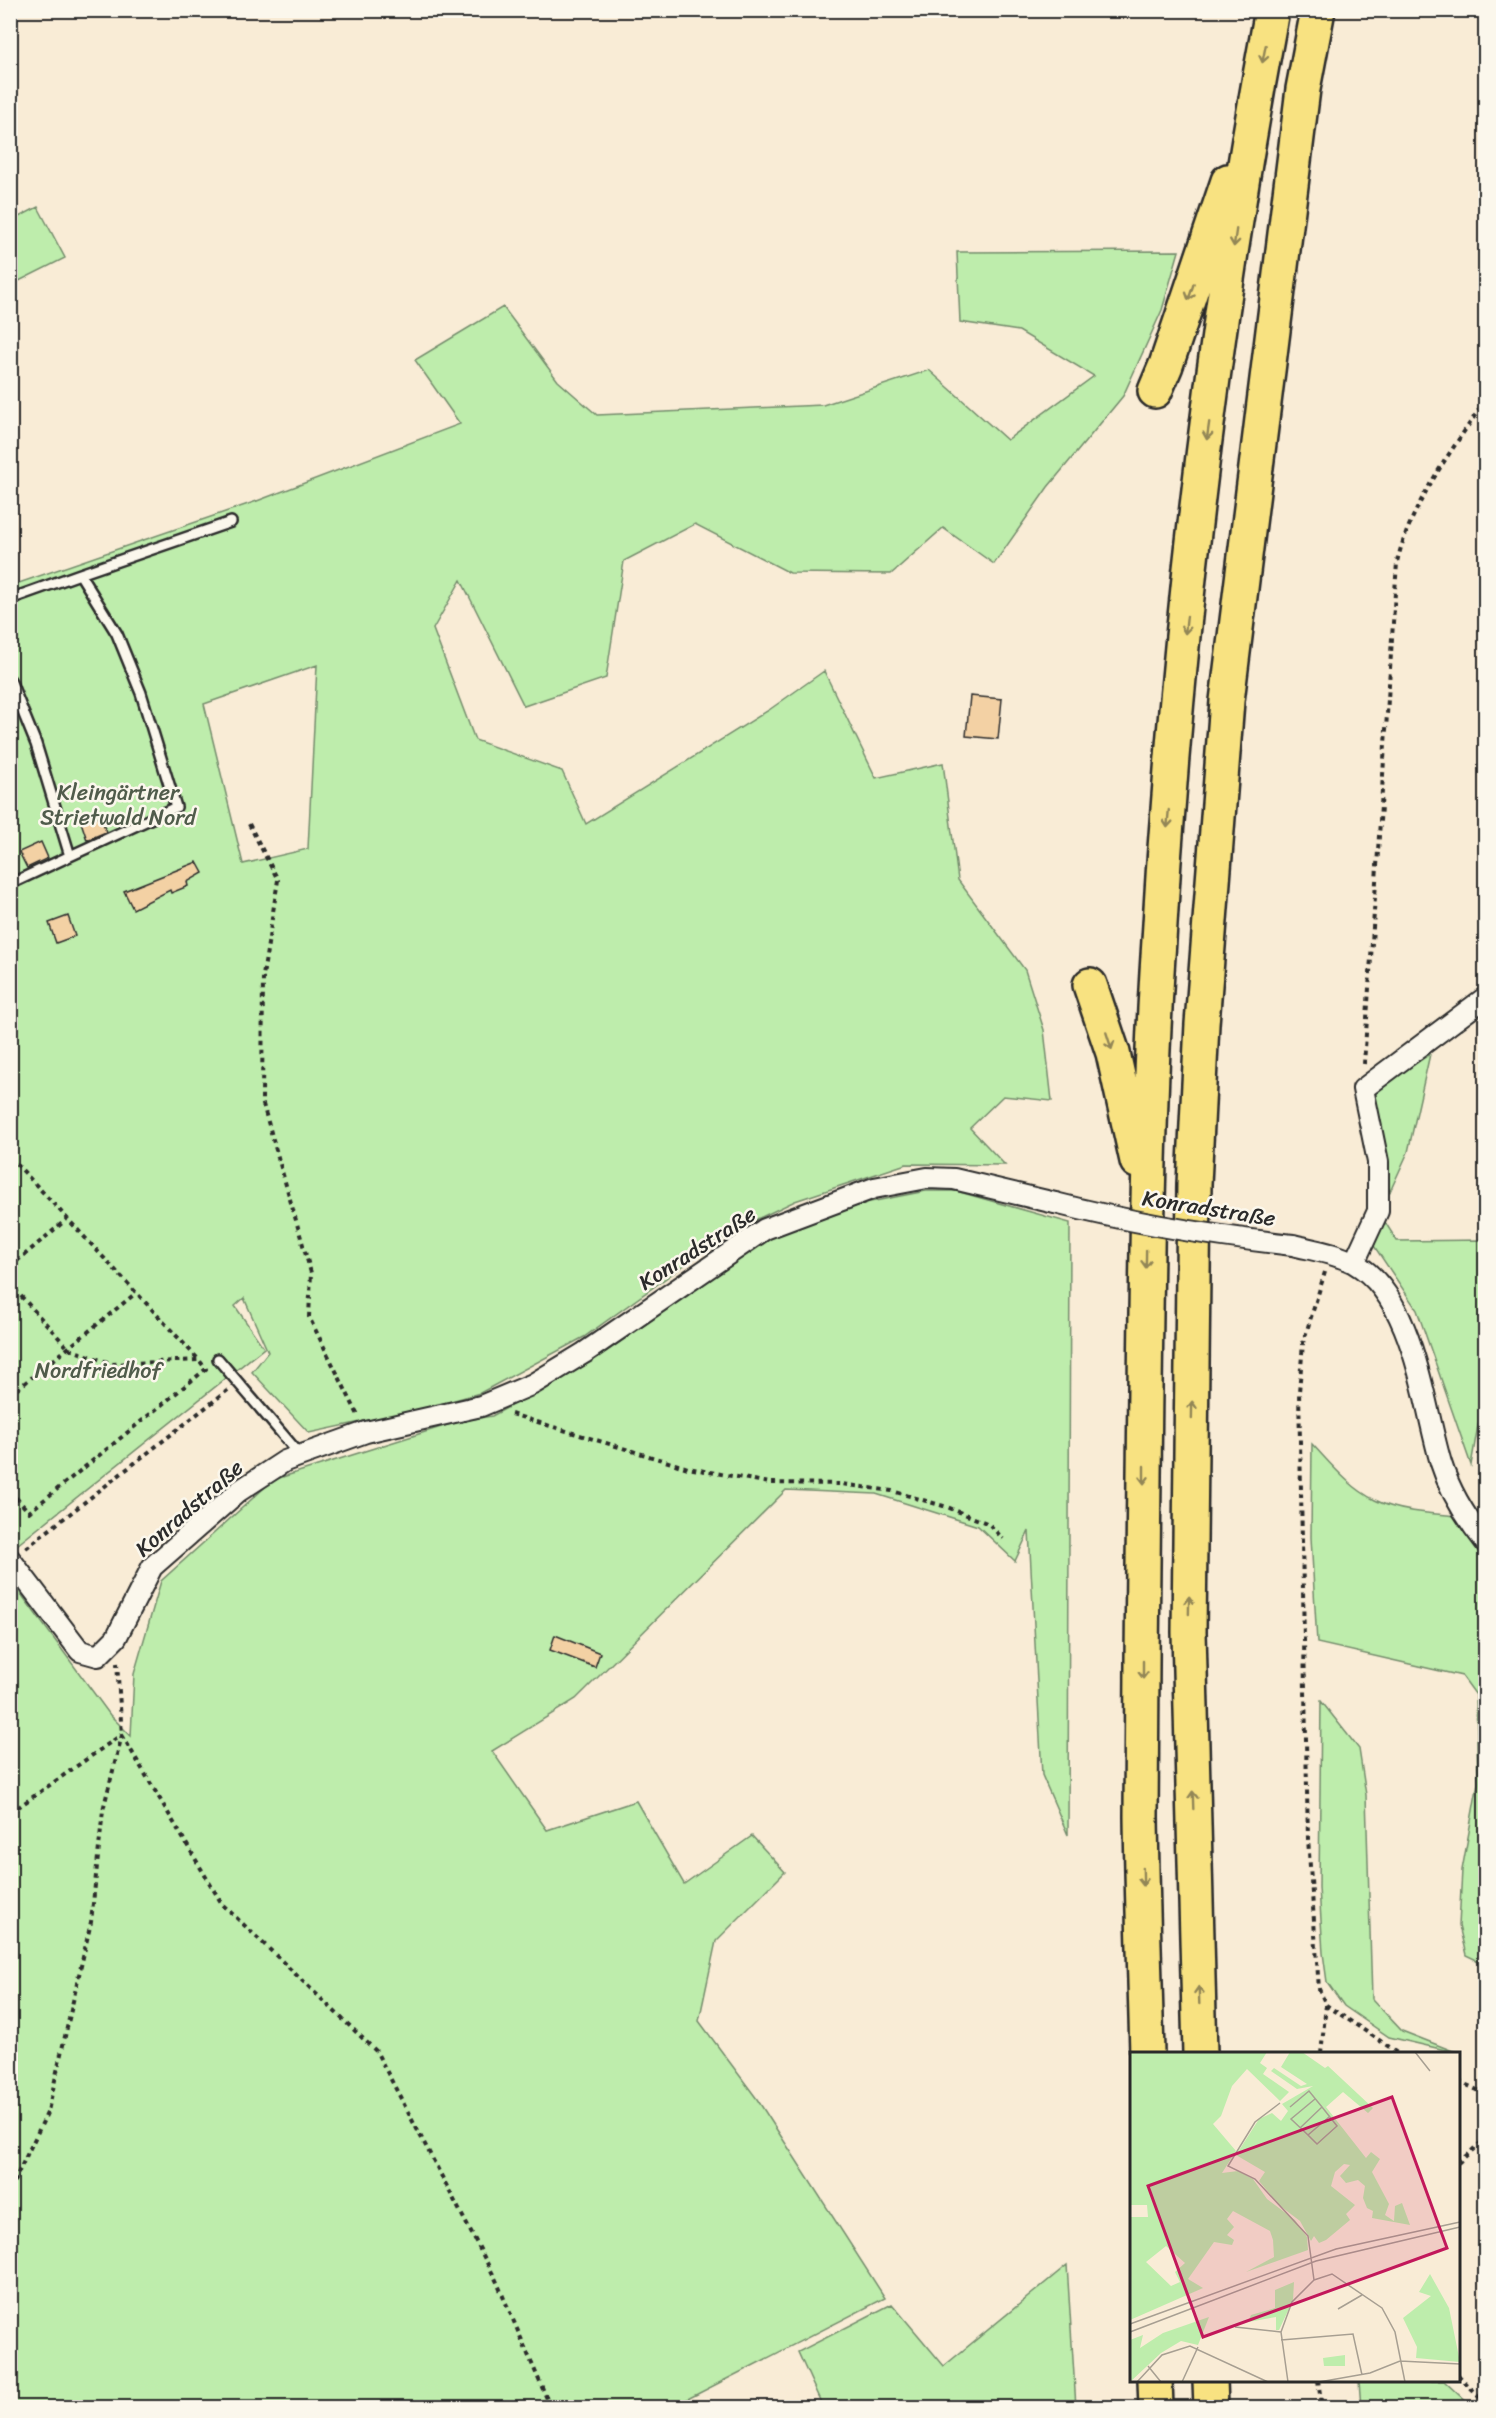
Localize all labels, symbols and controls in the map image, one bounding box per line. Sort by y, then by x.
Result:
one-way arrow [1258,43,1269,63]
one-way arrow [1230,228,1241,247]
one-way arrow [1185,282,1196,301]
one-way arrow [1203,421,1214,441]
one-way arrow [1180,615,1191,634]
park label: Kleingärtner Strietwald Nord [40,773,197,837]
one-way arrow [1162,809,1173,829]
one-way arrow [1104,1031,1115,1050]
street label: Konradstraße [1140,1178,1278,1238]
street label: Konradstraße [630,1195,764,1301]
one-way arrow [1140,1248,1152,1268]
park label: Nordfriedhof [35,1351,164,1390]
one-way arrow [1186,1401,1197,1421]
street label: Konradstraße [126,1449,252,1567]
one-way arrow [1138,1464,1150,1484]
one-way arrow [1183,1596,1195,1616]
one-way arrow [1137,1659,1148,1679]
one-way arrow [1188,1791,1199,1811]
one-way arrow [1137,1866,1148,1886]
one-way arrow [1193,1986,1204,2006]
inset map [1130,2052,1460,2382]

